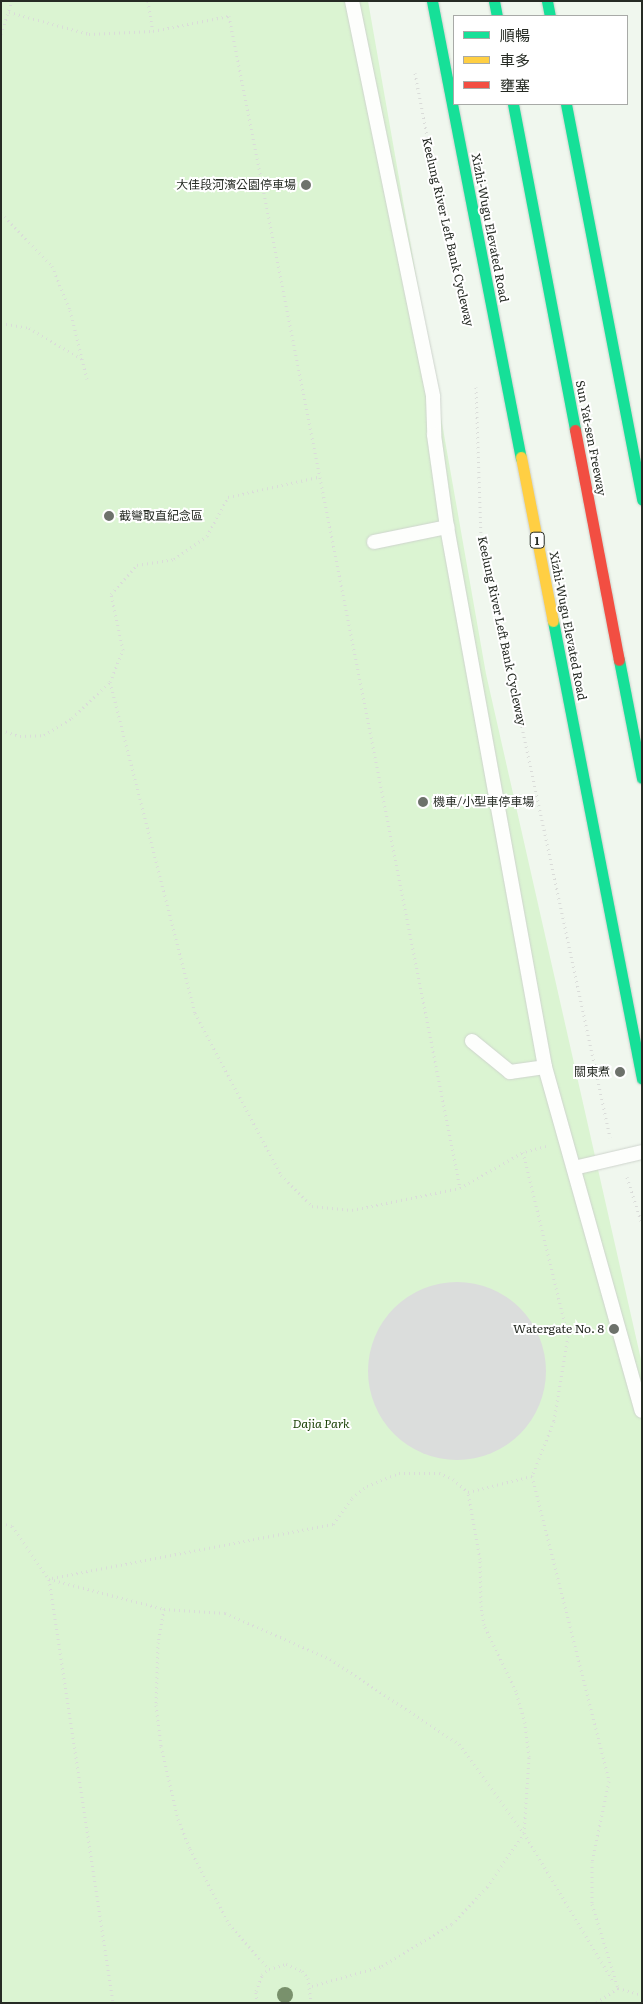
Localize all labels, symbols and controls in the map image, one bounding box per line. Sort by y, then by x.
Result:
legend [453,15,628,105]
text: 順暢 [500,23,530,46]
text: 車多 [500,48,530,71]
text: 壅塞 [500,73,530,96]
street label: Keelung River Left Bank Cycleway [419,136,477,328]
street label: Xizhi-Wugu Elevated Road [468,152,512,304]
place label: 大佳段河濱公園停車場 [176,178,296,192]
marker: 大佳段河濱公園停車場 [300,179,312,191]
street label: Sun Yat-sen Freeway [573,379,609,497]
place label: 截彎取直紀念區 [119,509,203,523]
marker: 截彎取直紀念區 [103,510,115,522]
road number: 1 [530,532,544,548]
street label: Keelung River Left Bank Cycleway [475,535,529,727]
street label: Xizhi-Wugu Elevated Road [546,550,590,702]
place label: 機車/小型車停車場 [433,795,534,809]
marker: 機車/小型車停車場 [417,796,429,808]
place label: 關東煮 [574,1065,610,1079]
marker: 關東煮 [614,1066,626,1078]
place label: Watergate No. 8 [513,1322,604,1336]
marker: Watergate No. 8 [608,1323,620,1335]
park label: Dajia Park [292,1417,350,1431]

